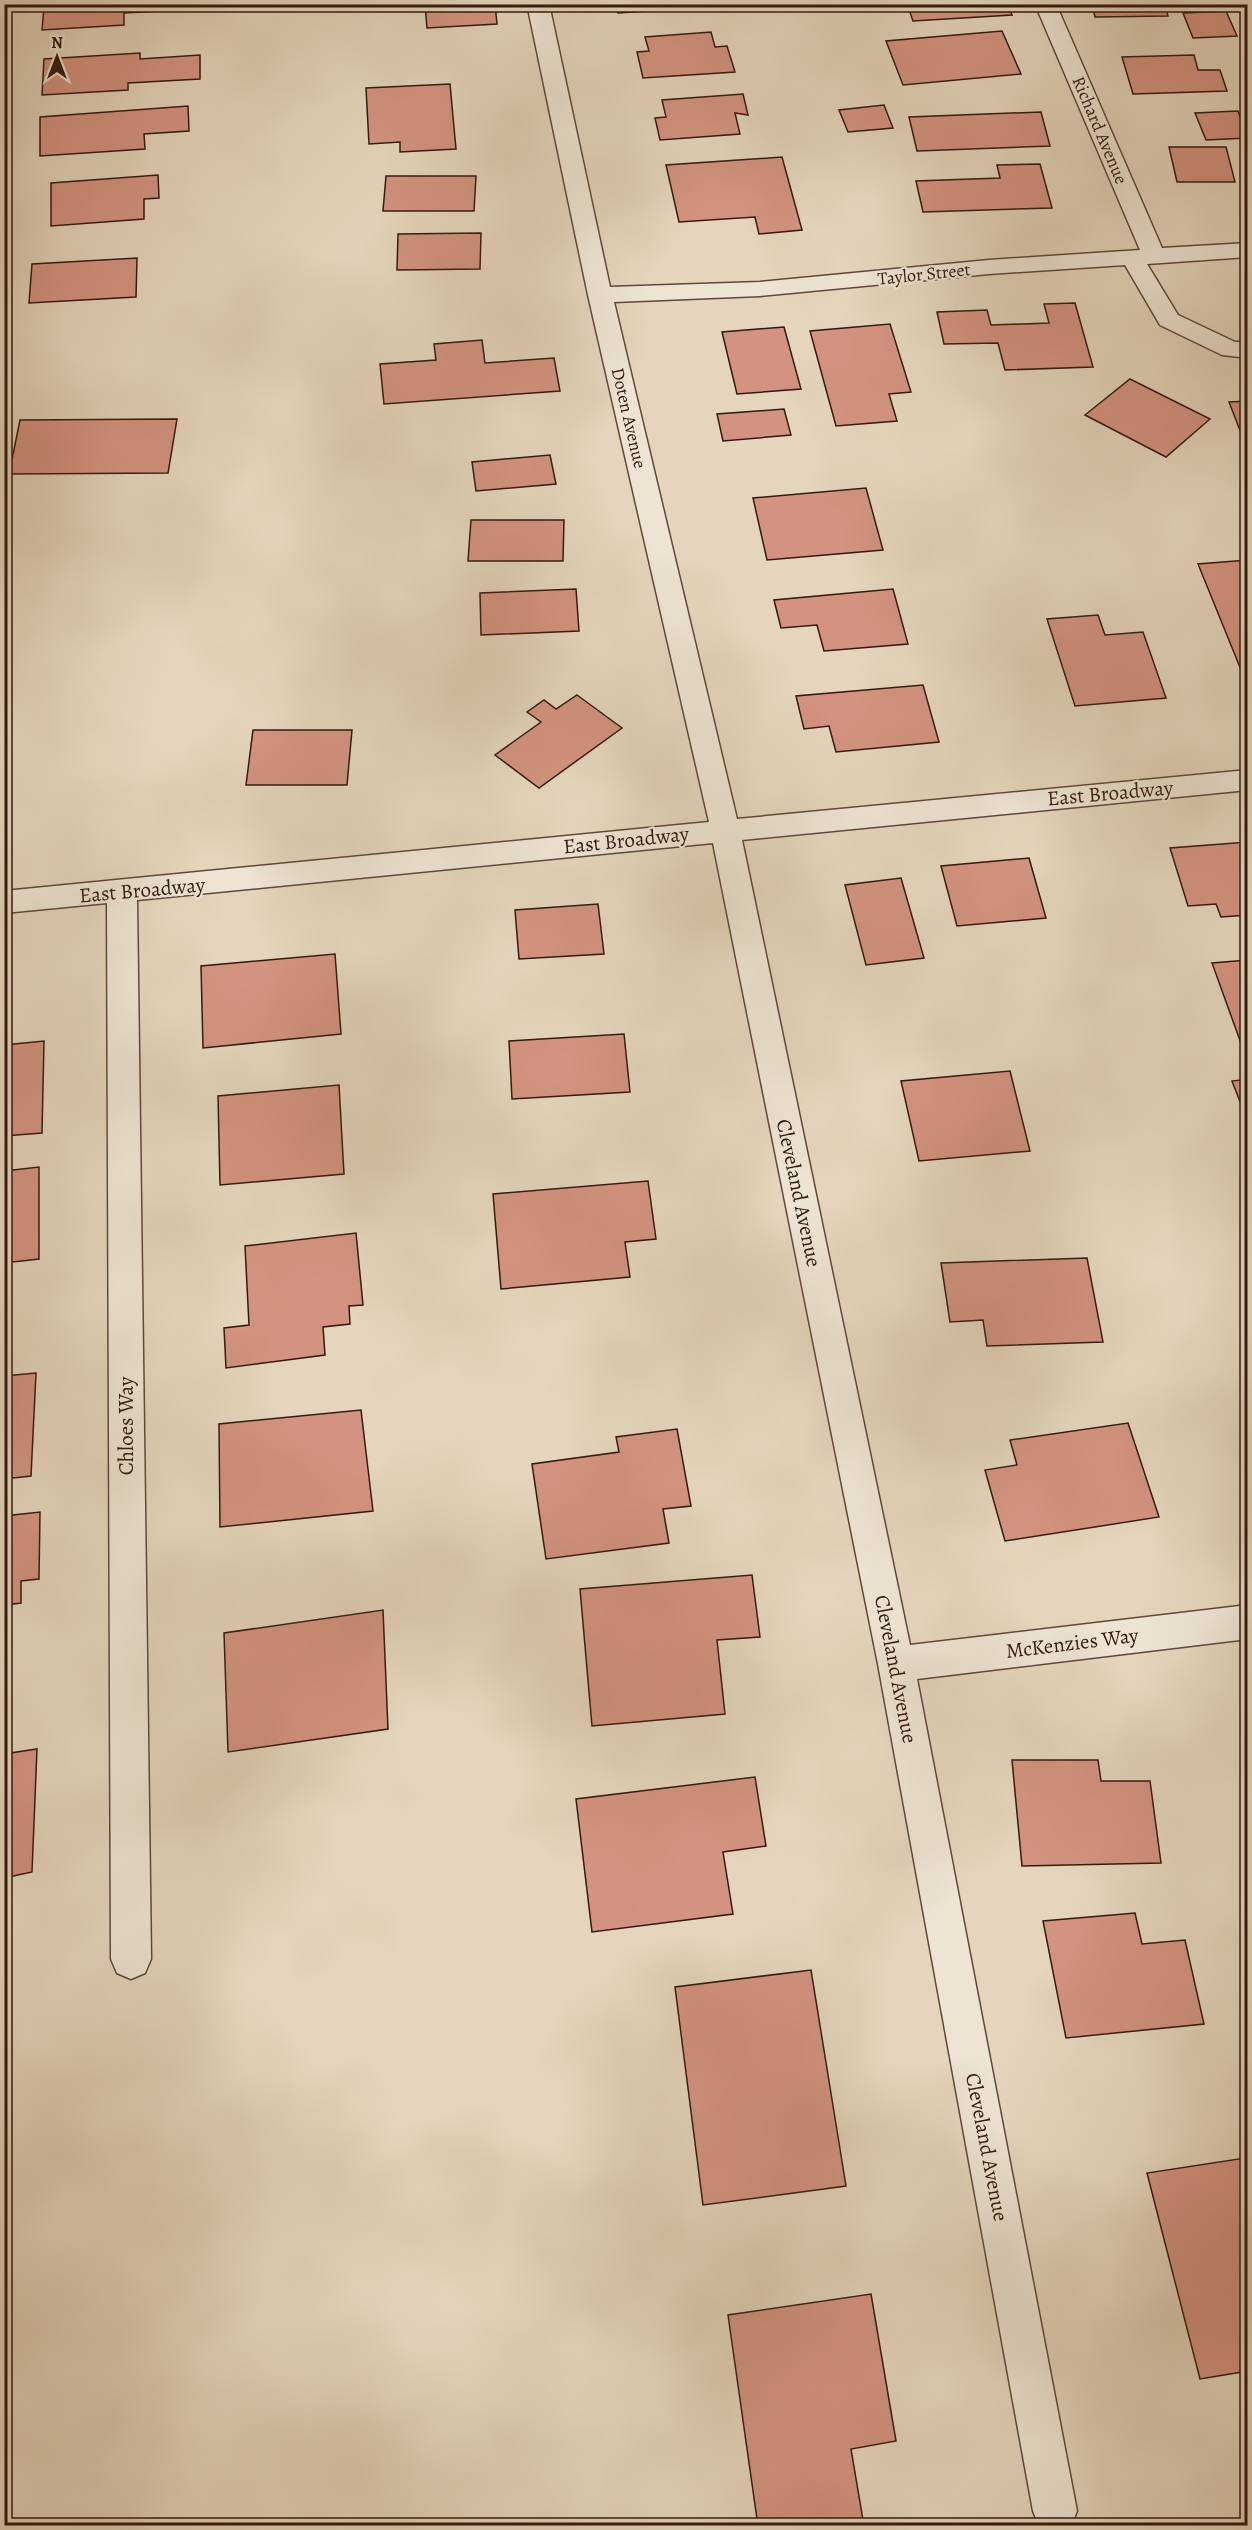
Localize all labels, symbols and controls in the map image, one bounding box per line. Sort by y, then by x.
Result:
north arrow [27,27,87,87]
text: N [51,32,63,54]
street label: Richard Avenue [1066,72,1134,188]
street label: Taylor Street [876,257,972,291]
street label: Doten Avenue [606,365,652,471]
street label: East Broadway [1046,773,1175,812]
street label: East Broadway [562,819,691,861]
street label: East Broadway [78,870,207,909]
street label: Cleveland Avenue [770,1116,828,1270]
street label: Chloes Way [112,1376,140,1475]
street label: Cleveland Avenue [868,1592,924,1746]
street label: McKenzies Way [1004,1621,1141,1665]
street label: Cleveland Avenue [959,2070,1015,2224]

